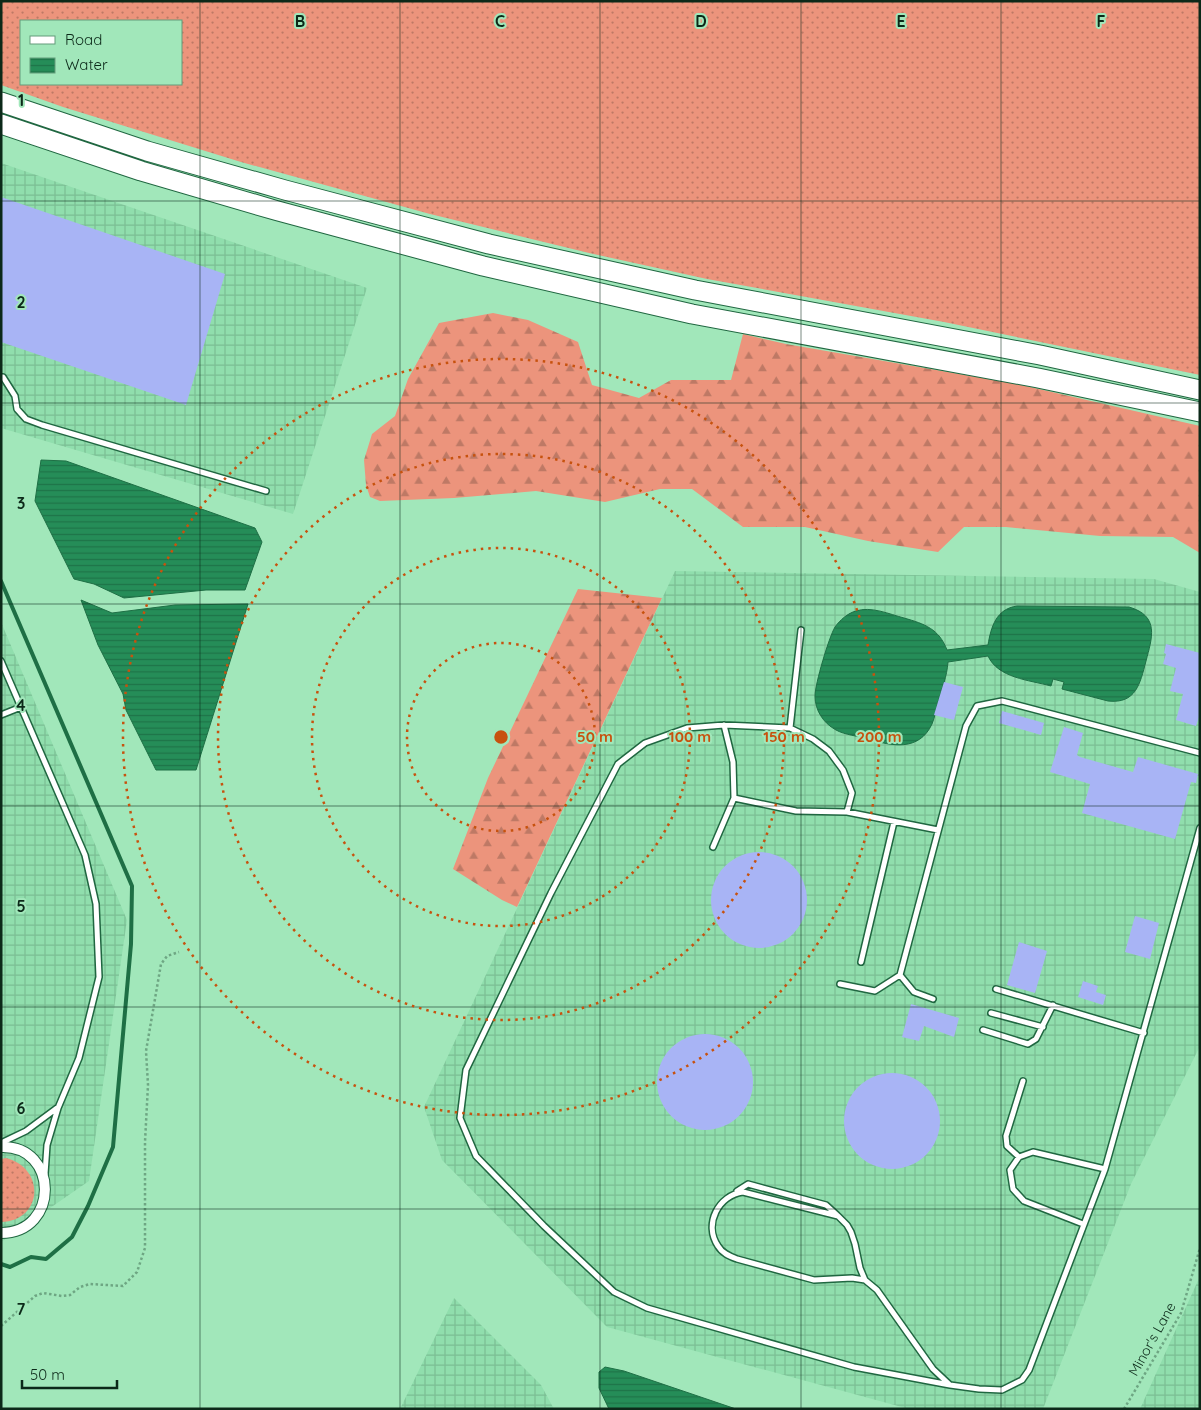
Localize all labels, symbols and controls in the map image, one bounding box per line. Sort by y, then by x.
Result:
text: B [295,11,305,31]
text: C [495,11,505,31]
text: D [695,11,707,31]
text: E [896,11,906,31]
text: F [1097,11,1106,31]
legend [20,20,182,85]
text: Road [65,30,102,49]
text: Water [65,55,108,74]
text: 1 [18,90,24,110]
text: 2 [16,292,26,312]
text: 3 [17,493,25,513]
text: 4 [16,695,26,715]
text: 50 m [577,727,613,746]
text: 100 m [669,727,711,746]
text: 150 m [763,727,805,746]
text: 200 m [857,727,902,746]
centre of rings [492,728,510,746]
text: 5 [16,896,26,916]
text: 6 [17,1098,26,1118]
text: 7 [17,1299,26,1319]
street label: Minor's Lane [1124,1299,1180,1379]
scale bar [22,1358,118,1390]
text: 50 m [30,1365,65,1384]

